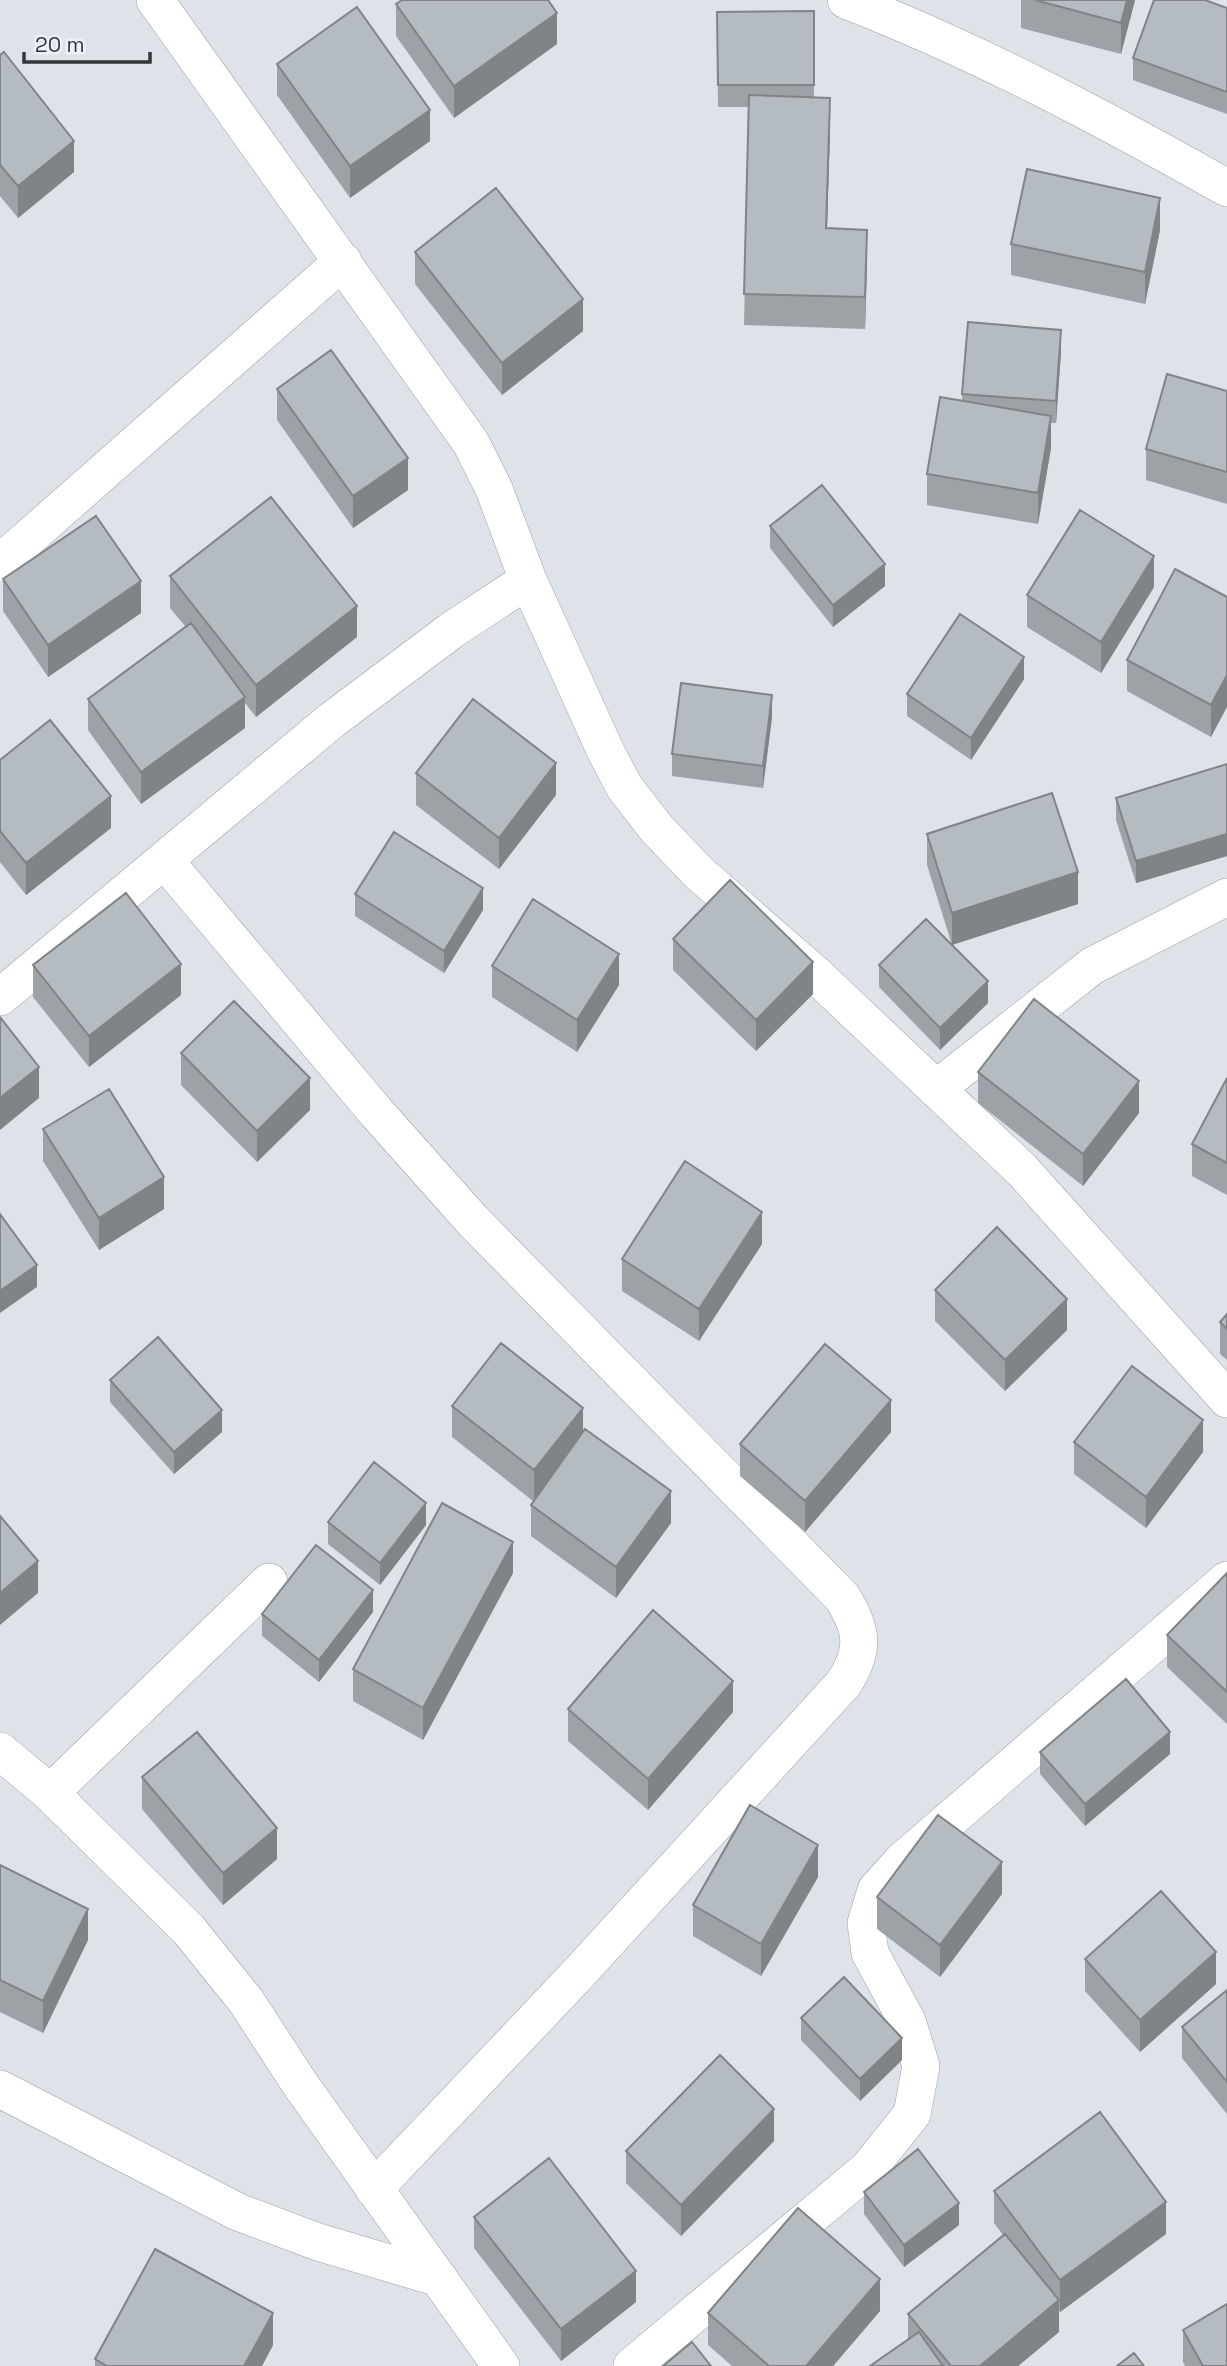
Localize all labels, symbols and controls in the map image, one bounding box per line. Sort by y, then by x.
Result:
scale bar [24,21,150,65]
text: 20 m [35,31,85,58]

